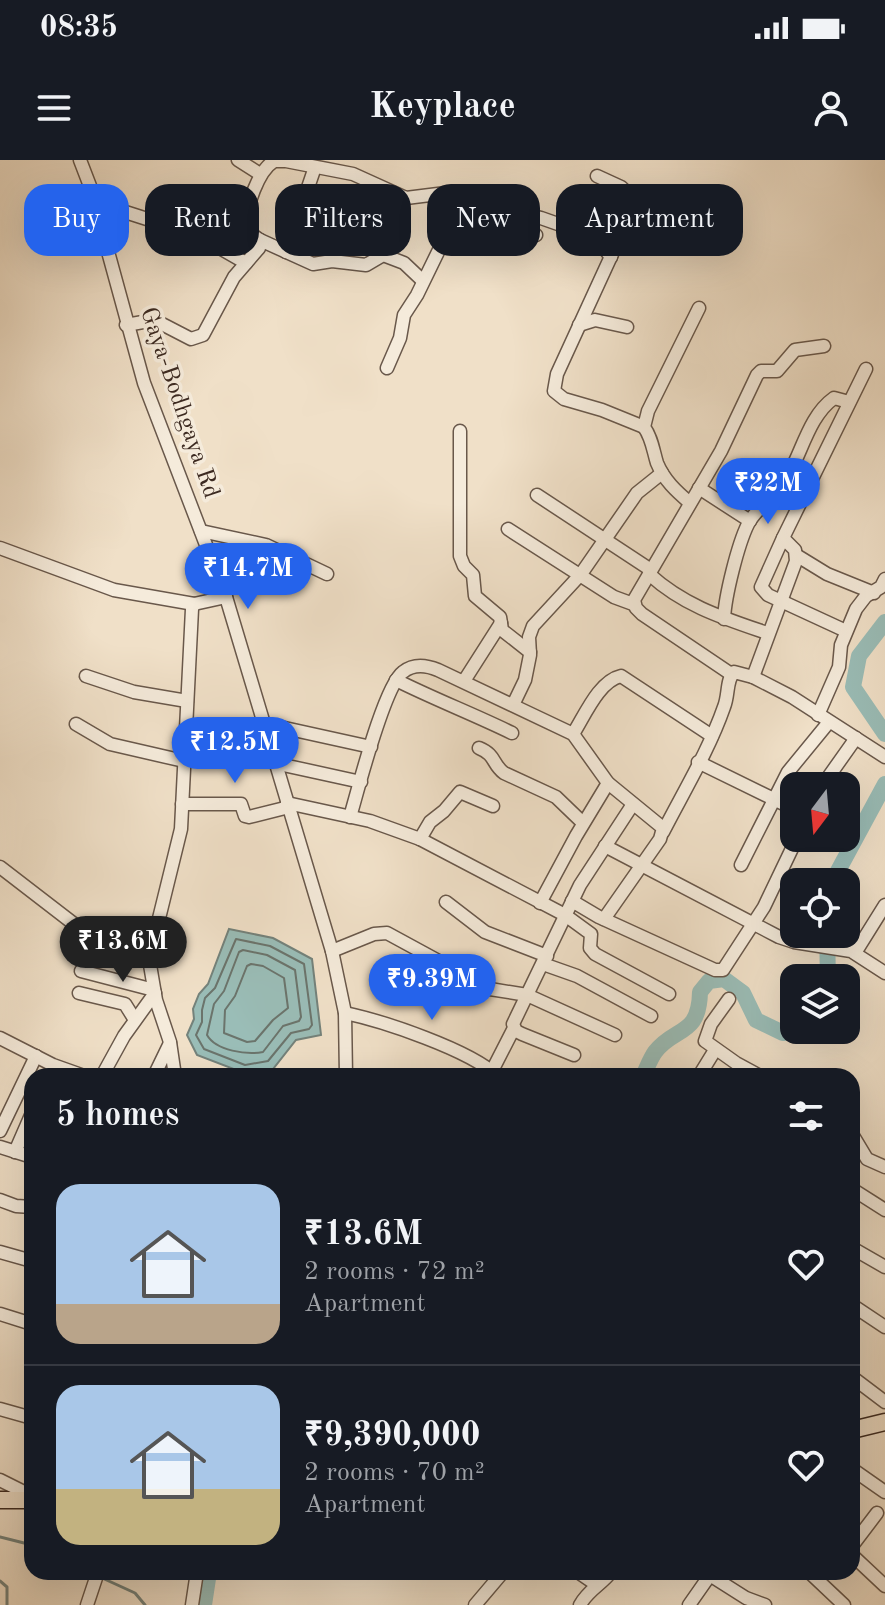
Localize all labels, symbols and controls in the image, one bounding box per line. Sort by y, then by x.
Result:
text: 08:35 [40,13,118,43]
icon: menu [32,86,76,130]
icon: person [809,86,853,130]
text: Keyplace [369,90,516,126]
chip: Buy [24,184,129,256]
chip: Rent [145,184,259,256]
chip: Filters [275,184,411,256]
chip: New [427,184,540,256]
chip: Apartment [556,184,743,256]
street label: Gaya-Bodhgaya Rd [135,304,223,502]
pin: ₹22M [721,458,815,526]
text: ₹22M [734,471,802,497]
pin: ₹14.7M [183,543,313,611]
text: ₹14.7M [203,556,293,582]
pin: ₹12.5M [170,717,300,785]
text: ₹12.5M [190,730,280,756]
north arrow [780,772,860,852]
map controls [780,772,860,1044]
button: locate [780,868,860,948]
pin: ₹13.6M [58,916,188,984]
text: ₹13.6M [78,929,168,955]
pin: ₹9.39M [367,954,497,1022]
button: layers [780,964,860,1044]
text: ₹9.39M [387,967,477,993]
icon: filters [784,1094,828,1138]
text: 5 homes [56,1099,179,1133]
icon: home [120,1216,216,1312]
text: ₹13.6M [304,1218,422,1252]
icon: heart [784,1242,828,1286]
text: 2 rooms · 72 m² [304,1259,485,1285]
text: Apartment [304,1291,426,1317]
icon: home [120,1417,216,1513]
text: ₹9,390,000 [304,1419,481,1453]
icon: heart [784,1443,828,1487]
text: 2 rooms · 70 m² [304,1460,485,1486]
text: Apartment [304,1492,426,1518]

